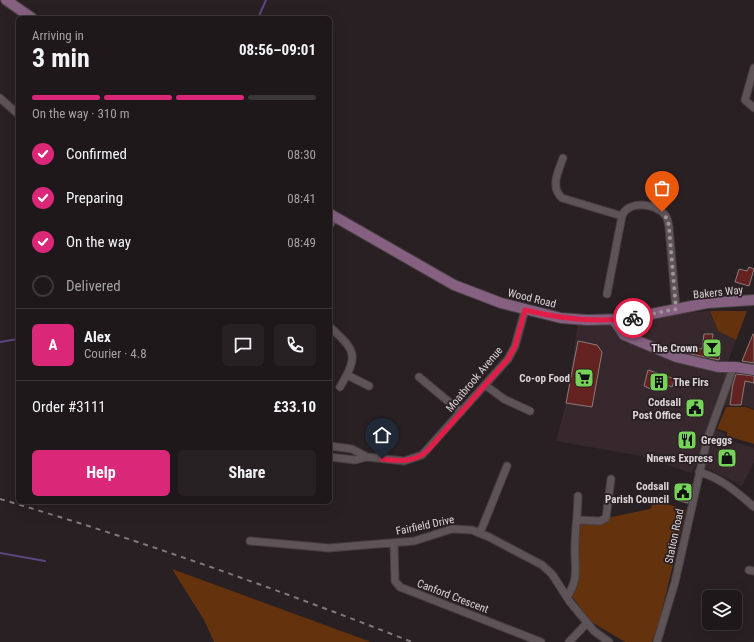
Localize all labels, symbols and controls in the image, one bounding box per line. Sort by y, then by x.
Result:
text: Arriving in [32,28,84,43]
text: 08:56–09:01 [239,41,316,59]
text: 3 min [32,43,90,73]
text: On the way · 310 m [32,106,129,121]
icon: check [32,143,54,165]
text: Confirmed [66,145,127,163]
text: 08:30 [287,147,316,162]
pin [645,171,679,212]
icon: bag [651,177,673,199]
icon: check [32,187,54,209]
text: Preparing [66,189,123,207]
text: 08:41 [287,191,316,206]
icon: check [32,231,54,253]
text: On the way [66,233,131,251]
text: 08:49 [287,235,316,250]
text: Delivered [66,277,121,295]
street label: Bakers Way [692,283,744,302]
street label: Wood Road [506,286,557,311]
courier [613,298,653,338]
icon: bike [622,307,644,329]
button: chat [222,324,264,366]
button: phone [274,324,316,366]
text: Alex [84,328,111,346]
text: A [49,336,57,354]
bar icon: The Crown [701,337,723,359]
place label: The Crown [651,342,698,355]
street label: Moatbrook Avenue [443,344,505,415]
text: Courier · 4.8 [84,346,147,361]
supermarket icon: Co-op Food [573,367,595,389]
building icon: The Firs [648,371,670,393]
place label: Co-op Food [519,372,570,385]
place label: The Firs [673,376,709,389]
place label: Codsall Post Office [632,396,681,422]
public building icon: Codsall Post Office [684,397,706,419]
text: Order #3111 [32,398,106,416]
text: £33.10 [273,398,316,416]
pin [365,418,399,459]
icon: home [371,424,393,446]
restaurant icon: Greggs [676,429,698,451]
place label: Greggs [701,434,732,447]
shop icon: Nnews Express [716,447,738,469]
button: Help [32,450,170,496]
button: Share [178,450,316,496]
place label: Nnews Express [646,452,713,465]
place label: Codsall Parish Council [605,480,669,506]
public building icon: Codsall Parish Council [672,481,694,503]
street label: Station Road [662,508,687,565]
street label: Fairfield Drive [395,513,455,538]
street label: Canford Crescent [415,577,490,616]
map controls [702,590,742,630]
button: layers [702,590,742,630]

